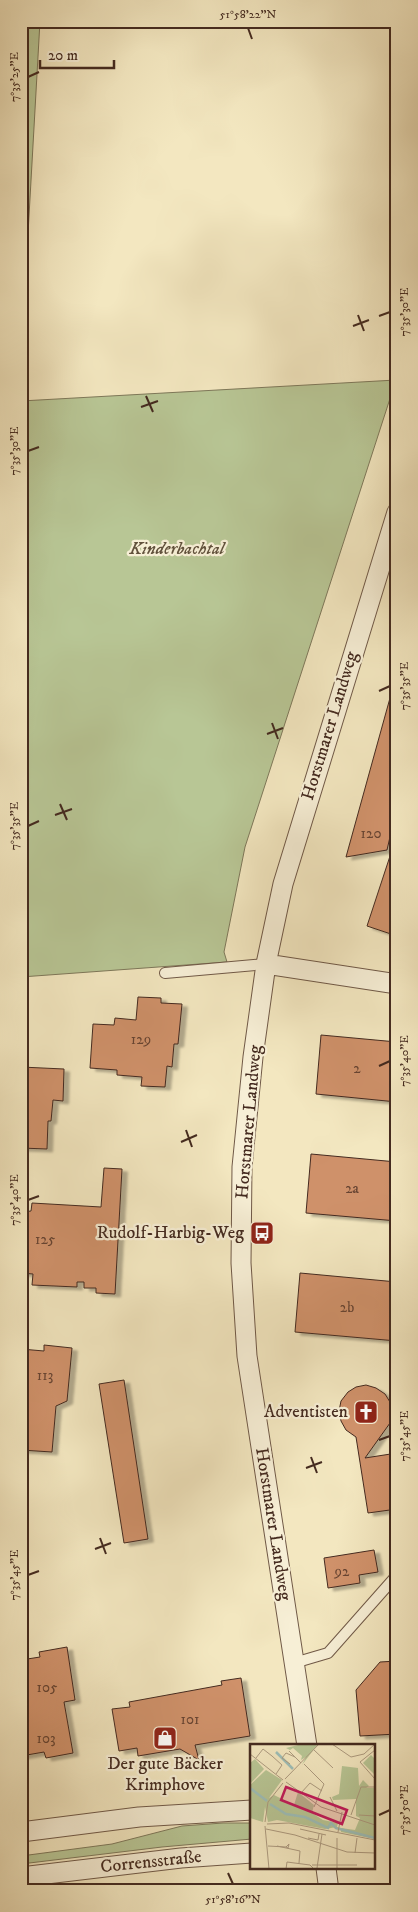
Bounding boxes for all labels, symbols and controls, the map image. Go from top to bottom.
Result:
text: 51°58'22"N [220,7,277,22]
scale bar [40,38,114,70]
text: 20 m [48,46,78,65]
text: 7°35'25"E [7,52,22,102]
text: 7°35'30"E [397,287,412,337]
text: 7°35'30"E [7,426,22,476]
park label: Kinderbachtal [128,538,227,560]
street label: Horstmarer Landweg [297,649,363,803]
text: 7°35'35"E [397,661,412,710]
text: 7°35'35"E [7,801,22,850]
house number: 120 [361,824,381,843]
house number: 129 [131,1030,151,1049]
text: 7°35'40"E [397,1035,412,1087]
street label: Horstmarer Landweg [231,1044,267,1200]
house number: 2 [353,1059,361,1078]
text: 7°35'40"E [7,1174,22,1226]
house number: 2a [345,1179,359,1198]
bus stop icon: Rudolf-Harbig-Weg [249,1220,275,1246]
place label: Rudolf-Harbig-Weg [97,1222,244,1244]
house number: 125 [35,1230,56,1249]
house number: 2b [340,1298,354,1317]
house number: 113 [37,1366,53,1385]
church icon: Adventisten [353,1399,379,1425]
place label: Adventisten [264,1401,349,1423]
text: 7°35'45"E [397,1410,412,1461]
street label: Horstmarer Landweg [250,1446,296,1602]
text: 7°35'45"E [7,1549,22,1600]
house number: 92 [334,1562,350,1581]
house number: 105 [37,1678,58,1697]
house number: 101 [181,1710,199,1729]
shop icon: Der gute Bäcker Krimphove [152,1725,178,1751]
house number: 103 [36,1729,56,1748]
inset map [250,1744,376,1870]
place label: Der gute Bäcker Krimphove [107,1753,223,1796]
text: 7°35'50"E [397,1784,412,1835]
street label: Corrensstraße [99,1846,203,1878]
text: 51°58'16"N [205,1892,261,1907]

